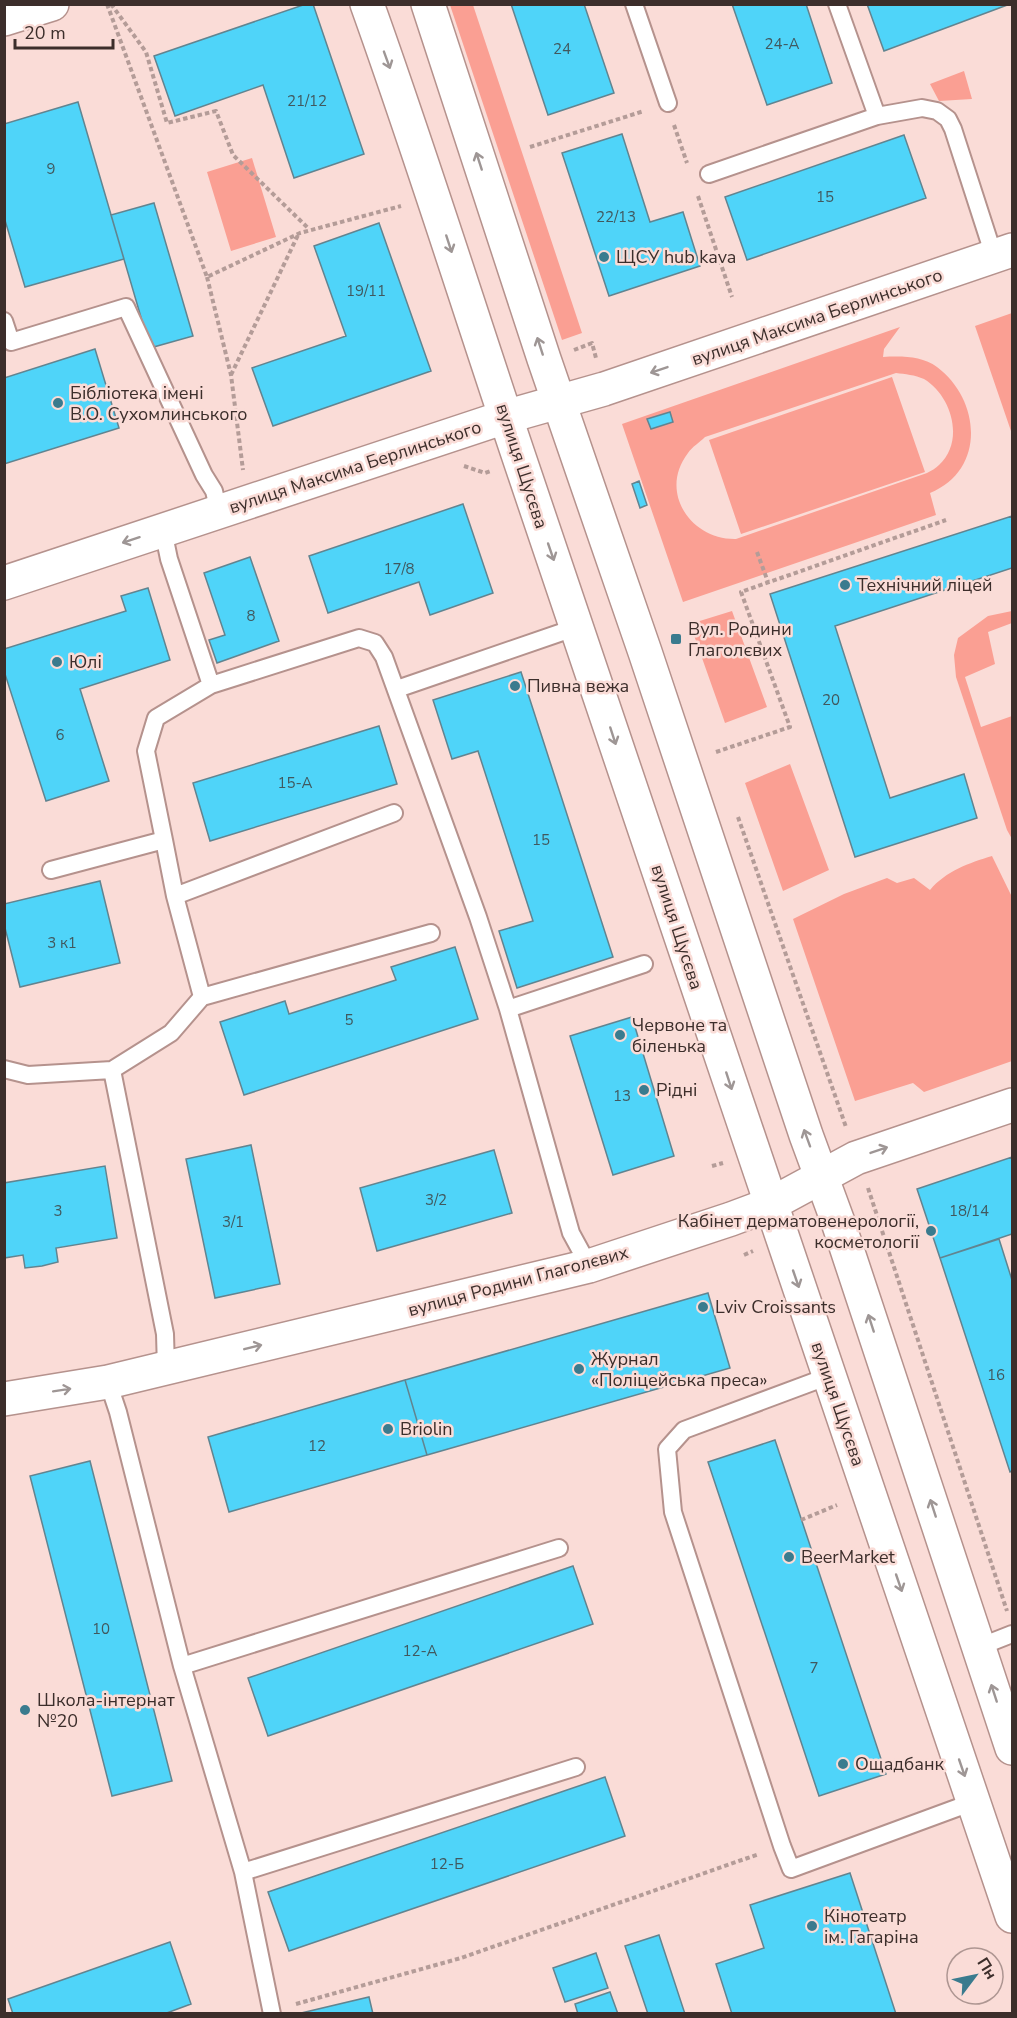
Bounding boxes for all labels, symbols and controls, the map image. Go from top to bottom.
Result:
scale bar [15,12,112,50]
text: 20 m [24,21,66,45]
house number: 24-А [764,34,800,54]
house number: 24 [553,39,571,59]
one-way arrow [383,50,394,68]
house number: 21/12 [287,91,327,111]
one-way arrow [473,152,484,171]
house number: 9 [46,159,56,179]
house number: 15 [816,187,834,207]
house number: 22/13 [596,207,636,227]
one-way arrow [445,234,456,253]
place label: ЩСУ hub kava [616,245,736,269]
marker: ЩСУ hub kava [597,250,611,264]
street label: вулиця Максима Берлинського [688,263,946,371]
house number: 19/11 [346,281,386,301]
one-way arrow [534,337,545,356]
one-way arrow [650,366,669,377]
place label: Бібліотека імені В.О. Сухомлинського [70,381,247,426]
marker: Бібліотека імені В.О. Сухомлинського [51,396,65,410]
street label: вулиця Щусєва [490,400,554,532]
street label: вулиця Максима Берлинського [226,415,484,519]
one-way arrow [122,536,141,547]
one-way arrow [546,542,557,561]
house number: 17/8 [383,559,415,579]
place label: Технічний ліцей [857,573,992,597]
marker: Технічний ліцей [838,578,852,592]
house number: 8 [246,606,256,626]
place label: Вул. Родини Глаголєвих [688,617,792,662]
marker: Вул. Родини Глаголєвих [669,632,683,646]
place label: Юлі [69,650,102,674]
marker: Юлі [50,655,64,669]
place label: Пивна вежа [527,674,629,698]
marker: Пивна вежа [508,679,522,693]
house number: 20 [822,690,840,710]
house number: 6 [55,725,65,745]
one-way arrow [609,726,620,745]
house number: 15-А [277,773,313,793]
house number: 15 [532,830,550,850]
street label: вулиця Щусєва [645,861,709,993]
house number: 3 к1 [47,933,77,953]
house number: 5 [344,1010,354,1030]
place label: Червоне та біленька [632,1013,727,1058]
marker: Червоне та біленька [613,1028,627,1042]
one-way arrow [724,1071,735,1090]
place label: Рідні [656,1078,697,1102]
marker: Рідні [637,1083,651,1097]
house number: 13 [613,1086,631,1106]
one-way arrow [801,1130,812,1148]
one-way arrow [869,1144,888,1155]
house number: 3/2 [425,1190,447,1210]
house number: 3 [53,1201,63,1221]
house number: 18/14 [949,1201,989,1221]
place label: Кабінет дерматовенерології, косметології [678,1209,920,1254]
house number: 3/1 [222,1212,244,1232]
marker: Кабінет дерматовенерології, косметології [924,1224,938,1238]
street label: вулиця Родини Глаголєвих [405,1240,631,1322]
one-way arrow [792,1269,803,1288]
place label: Lviv Croissants [715,1295,836,1319]
marker: Lviv Croissants [696,1300,710,1314]
one-way arrow [865,1314,876,1333]
street label: вулиця Щусєва [805,1339,871,1469]
one-way arrow [243,1341,262,1353]
place label: Журнал «Поліцейська преса» [591,1347,767,1392]
marker: Журнал «Поліцейська преса» [572,1362,586,1376]
house number: 16 [987,1365,1005,1385]
one-way arrow [52,1384,72,1395]
place label: Briolin [400,1417,453,1441]
marker: Briolin [381,1422,395,1436]
house number: 12 [308,1436,326,1456]
one-way arrow [927,1499,938,1518]
place label: BeerMarket [801,1545,895,1569]
marker: BeerMarket [782,1550,796,1564]
one-way arrow [894,1573,905,1592]
house number: 10 [92,1619,110,1639]
house number: 12-А [402,1641,438,1661]
house number: 7 [809,1658,819,1678]
one-way arrow [988,1684,999,1703]
place label: Школа-інтернат №20 [37,1688,175,1733]
marker: Школа-інтернат №20 [18,1703,32,1717]
place label: Ощадбанк [855,1752,944,1776]
marker: Ощадбанк [836,1757,850,1771]
one-way arrow [957,1758,968,1777]
house number: 12-Б [430,1854,464,1874]
place label: Кінотеатр ім. Гагаріна [824,1904,919,1949]
marker: Кінотеатр ім. Гагаріна [805,1919,819,1933]
north arrow [945,1946,1005,2006]
text: Пн [972,1953,1002,1984]

